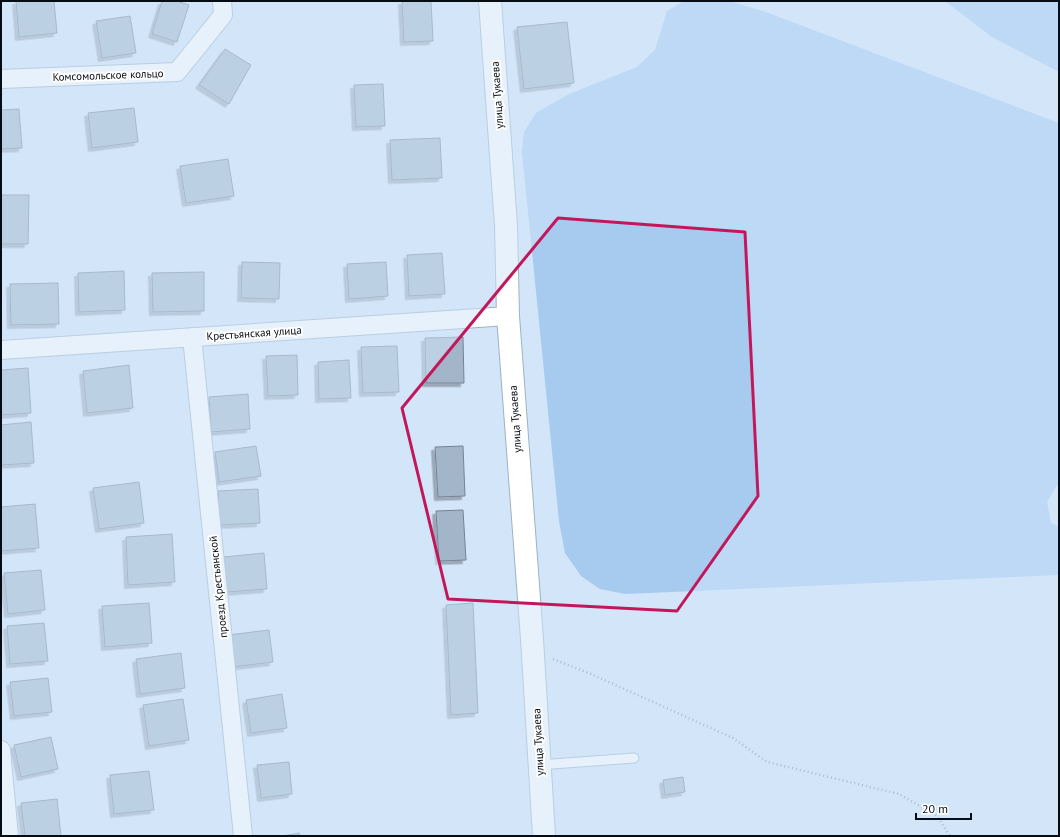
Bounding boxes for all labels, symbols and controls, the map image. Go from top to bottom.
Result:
street label: улица Тукаева [488,61,506,129]
street label: Комсомольское кольцо [52,66,164,84]
street label: Крестьянская улица [206,323,302,343]
street label: улица Тукаева [506,385,524,453]
street label: проезд Крестьянской [206,535,230,639]
street label: улица Тукаева [529,708,547,776]
scale bar [916,795,971,821]
text: 20 m [922,801,948,816]

